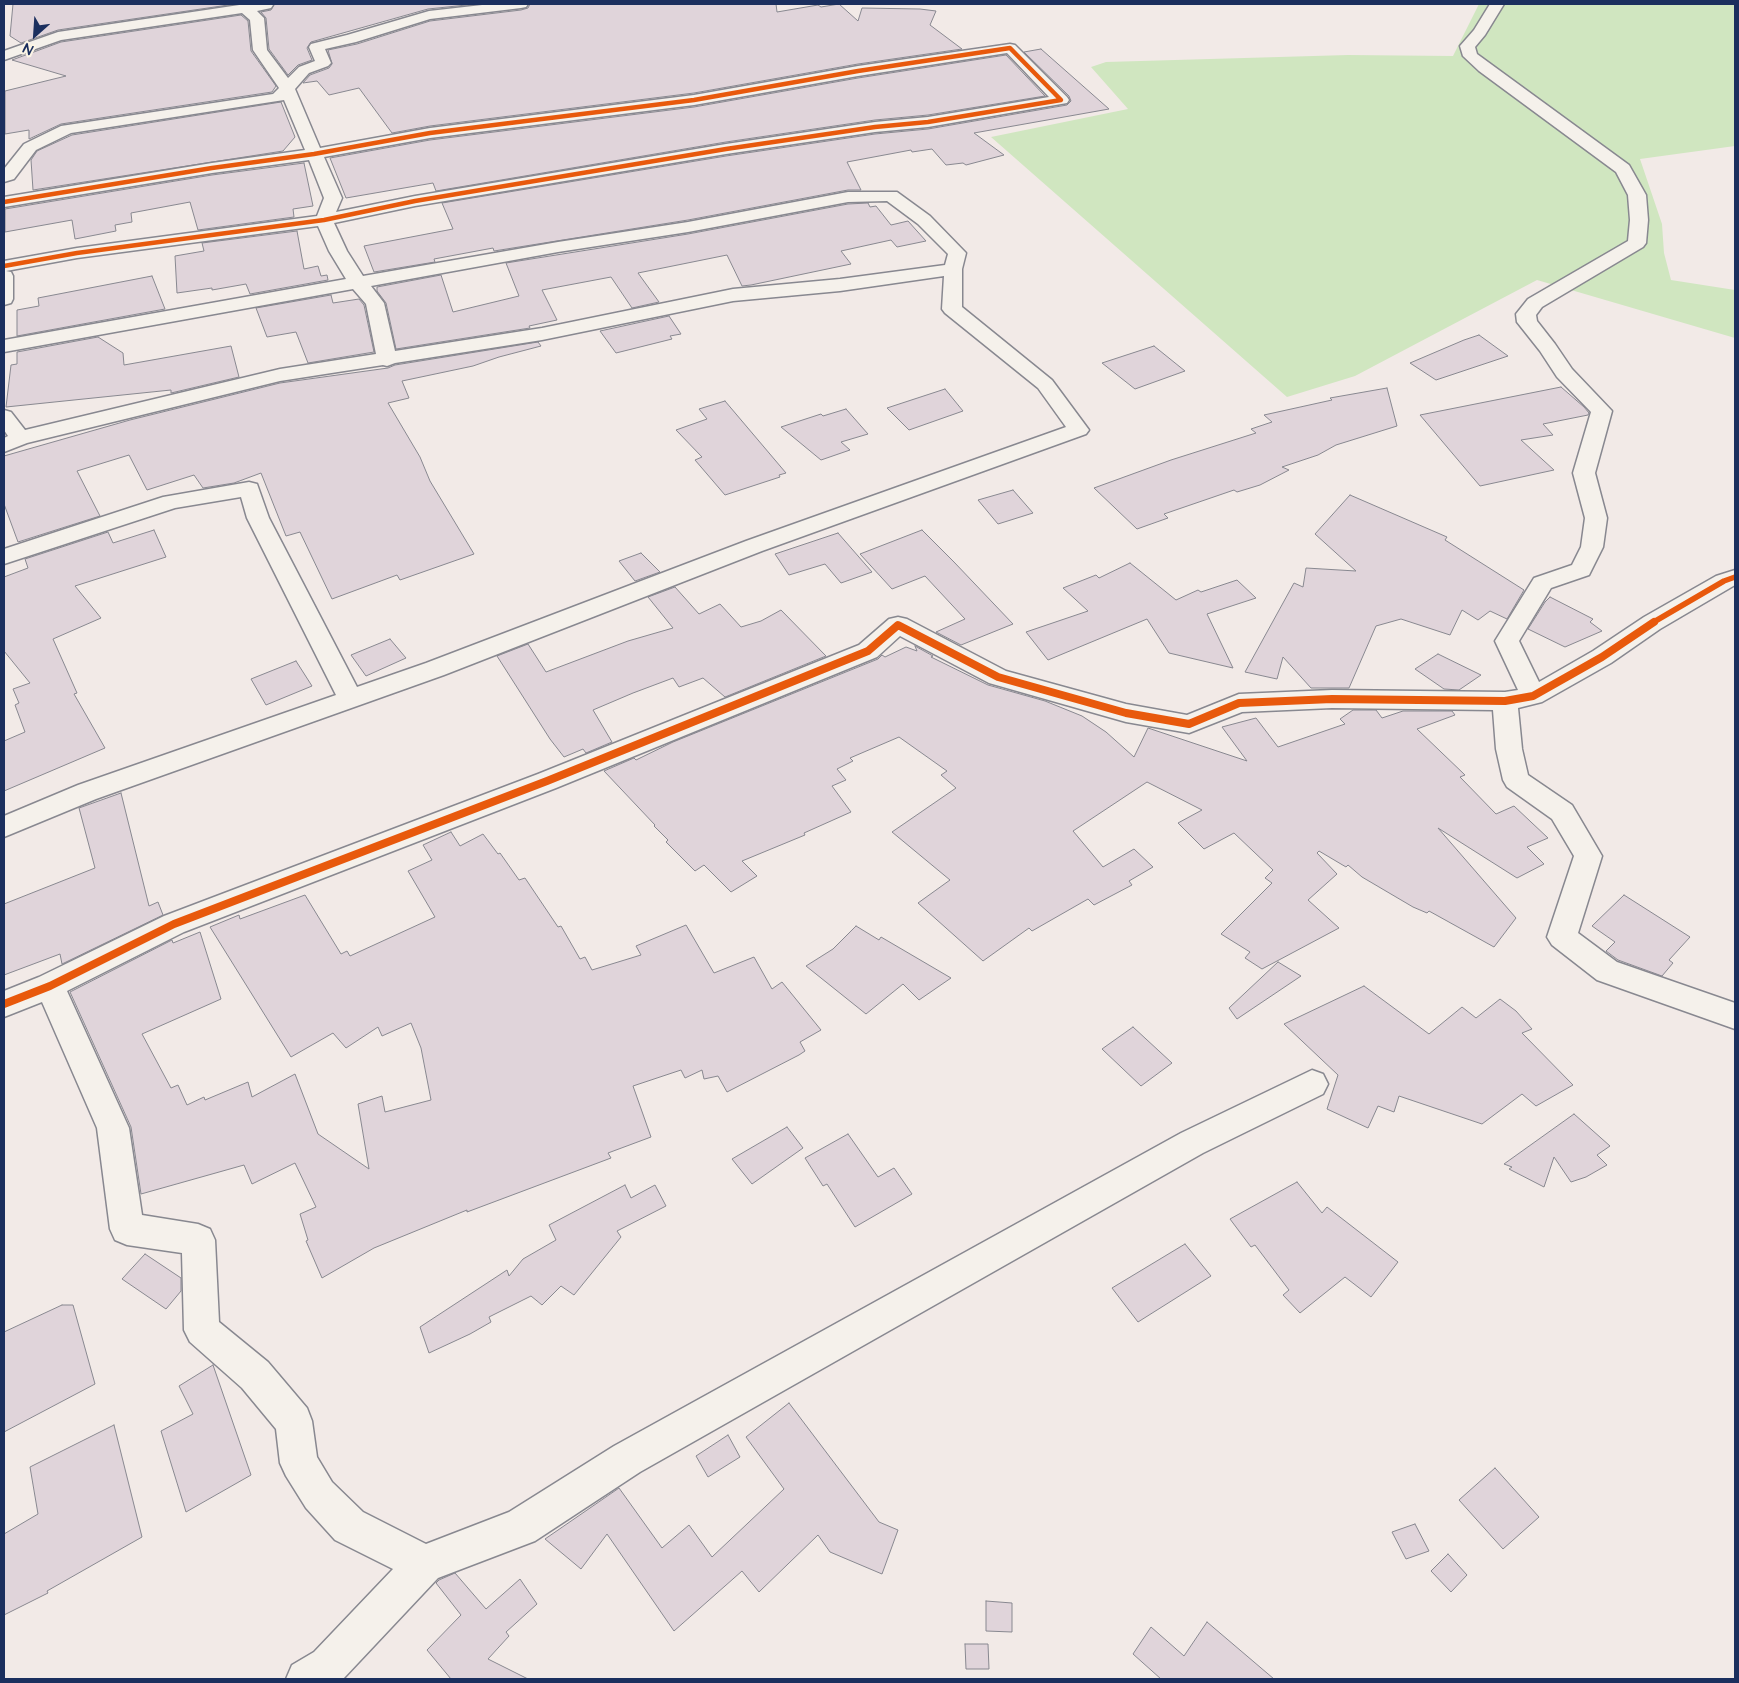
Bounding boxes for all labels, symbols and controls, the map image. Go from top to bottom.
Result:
north arrow [10,10,60,60]
text: N [20,38,37,59]

